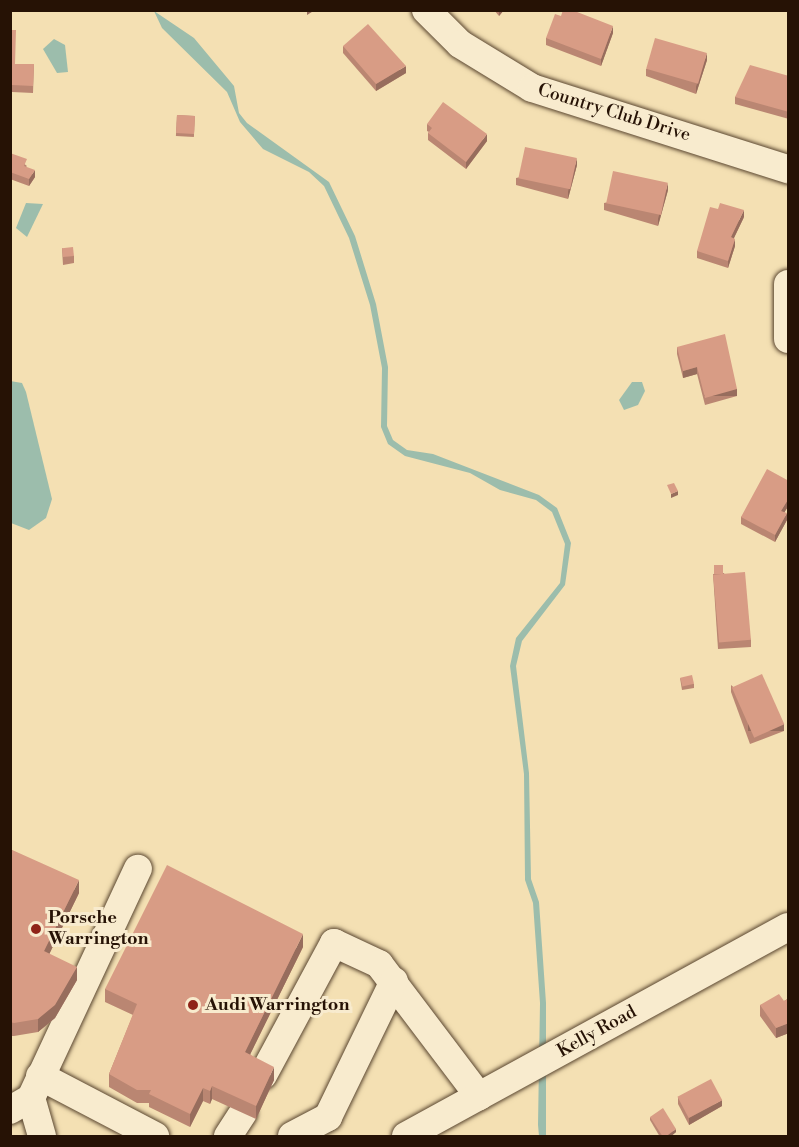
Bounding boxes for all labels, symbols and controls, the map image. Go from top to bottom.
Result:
street label: Country Club Drive [535,80,693,146]
place label: Porsche Warrington [48,908,149,950]
marker: Porsche Warrington [29,922,43,936]
place label: Audi Warrington [205,994,349,1016]
marker: Audi Warrington [186,998,200,1012]
street label: Kelly Road [554,1001,640,1063]

